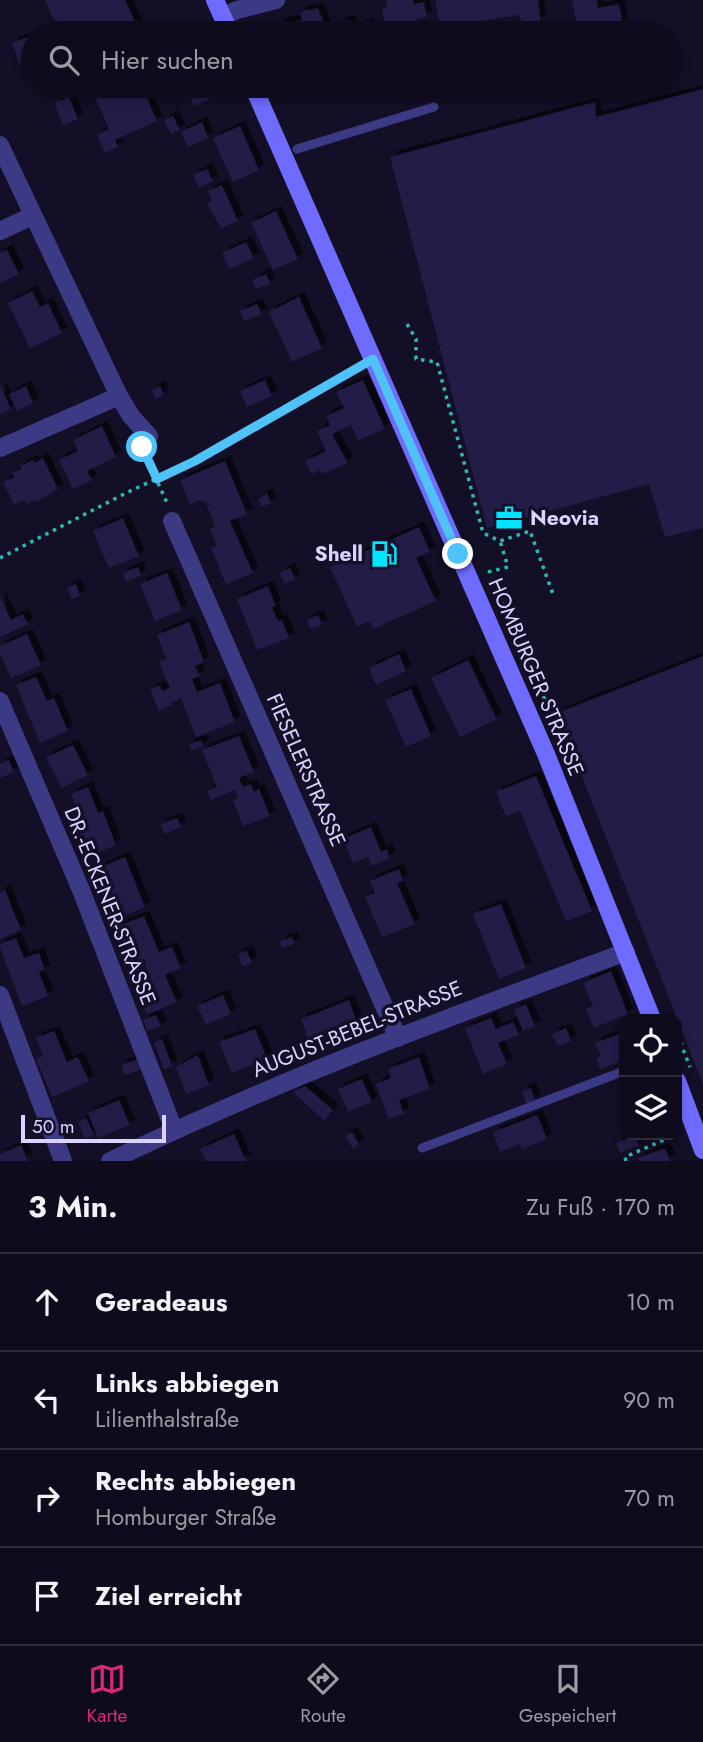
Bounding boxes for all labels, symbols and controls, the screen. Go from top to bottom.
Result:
search box [21,21,682,98]
icon: search [45,41,83,79]
text: Hier suchen [101,41,234,79]
route start [126,431,157,462]
office icon: Neovia [494,503,524,533]
place label: Neovia [530,503,599,533]
route end [442,538,473,569]
place label: Shell [315,539,363,569]
fuel station icon: Shell [369,539,399,569]
street label: HOMBURGER STRASSE [481,573,591,781]
street label: FIESELERSTRASSE [259,689,353,851]
street label: DR.-ECKENER-STRASSE [56,802,164,1010]
street label: AUGUST-BEBEL-STRASSE [248,973,466,1085]
map controls [619,1014,682,1140]
button: locate [619,1014,682,1077]
button: layers [619,1077,682,1140]
scale bar [21,1112,166,1144]
text: 50 m [32,1113,75,1140]
text: 3 Min. [28,1185,118,1228]
text: Zu Fuß · 170 m [526,1190,675,1224]
icon: ahead [28,1283,66,1321]
text: Geradeaus [95,1283,228,1321]
text: 10 m [626,1285,675,1319]
text: Links abbiegen [95,1364,279,1402]
icon: left [28,1381,66,1419]
text: 90 m [623,1383,675,1417]
text: Lilienthalstraße [95,1402,239,1436]
text: Rechts abbiegen [95,1462,296,1500]
icon: right [28,1479,66,1517]
text: 70 m [624,1481,675,1515]
text: Homburger Straße [95,1500,276,1534]
icon: arrive [28,1577,66,1615]
text: Ziel erreicht [95,1577,242,1615]
tab: Karte [87,1660,127,1729]
tab: Route [300,1660,346,1729]
tab: Gespeichert [519,1660,616,1729]

